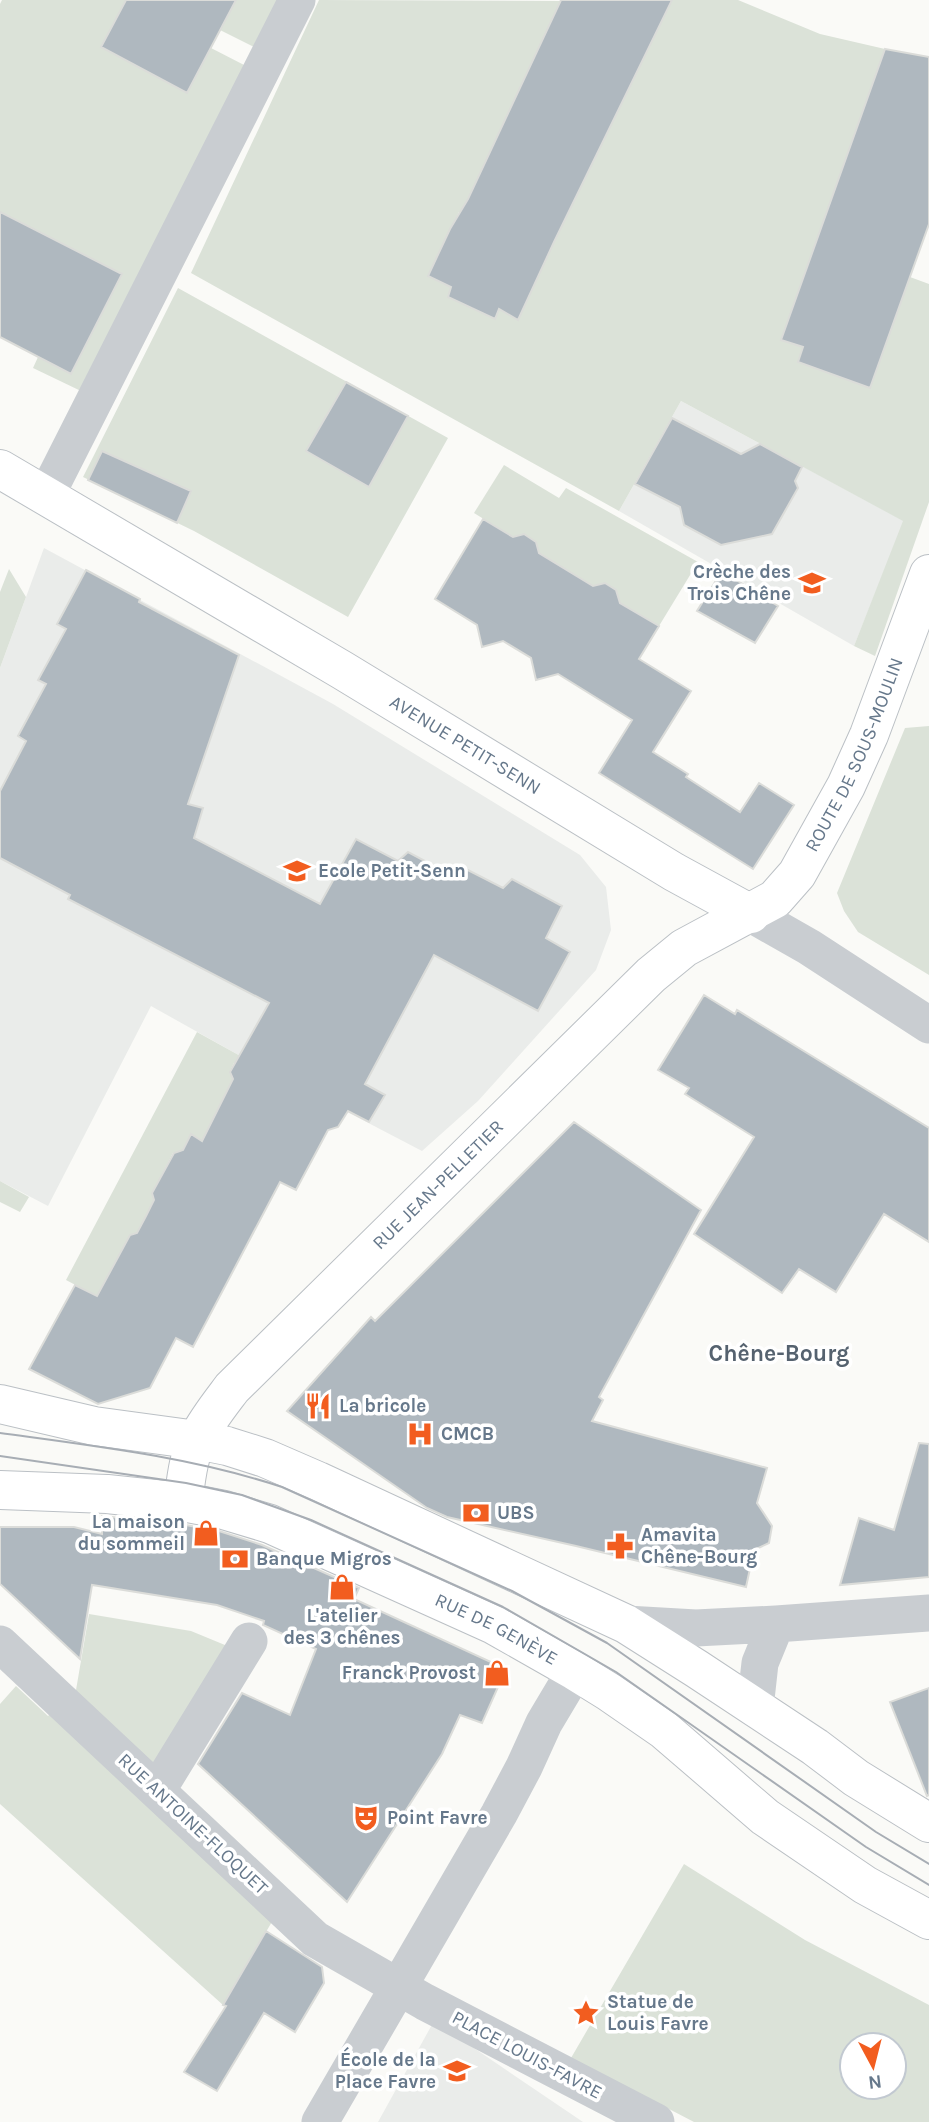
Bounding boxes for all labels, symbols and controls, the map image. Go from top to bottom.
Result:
place label: Crèche des Trois Chêne [687,561,791,605]
school or university icon: Crèche des Trois Chêne [797,568,827,598]
street label: ROUTE DE SOUS-MOULIN [801,655,908,856]
street label: AVENUE PETIT-SENN [386,691,545,799]
school or university icon: Ecole Petit-Senn [282,856,312,886]
place label: Ecole Petit-Senn [318,860,466,882]
street label: RUE JEAN-PELLETIER [368,1116,508,1254]
district label: Chêne-Bourg [709,1340,849,1367]
restaurant icon: La bricole [303,1391,333,1421]
place label: La bricole [339,1395,426,1417]
hospital icon: CMCB [405,1419,435,1449]
place label: CMCB [441,1423,494,1445]
bank icon: UBS [461,1498,491,1528]
place label: UBS [497,1502,535,1524]
place label: La maison du sommeil [78,1511,185,1555]
shop icon: La maison du sommeil [191,1518,221,1548]
place label: Amavita Chêne-Bourg [641,1524,757,1568]
pharmacy icon: Amavita Chêne-Bourg [605,1531,635,1561]
bank icon: Banque Migros [220,1544,250,1574]
place label: Banque Migros [256,1548,392,1570]
shop icon: L'atelier des 3 chênes [327,1572,357,1602]
street label: RUE DE GENÈVE [432,1589,562,1670]
place label: L'atelier des 3 chênes [283,1605,401,1649]
shop icon: Franck Provost [482,1658,512,1688]
place label: Franck Provost [342,1662,476,1684]
street label: RUE ANTOINE-FLOQUET [114,1749,273,1899]
theatre icon: Point Favre [351,1803,381,1833]
place label: Point Favre [387,1807,488,1829]
place label: Statue de Louis Favre [607,1991,709,2035]
place icon: Statue de Louis Favre [571,1998,601,2028]
street label: PLACE LOUIS-FAVRE [448,2006,606,2104]
north arrow [838,2031,908,2101]
place label: École de la Place Favre [335,2046,436,2093]
school or university icon: École de la Place Favre [442,2056,472,2086]
text: N [867,2070,883,2094]

